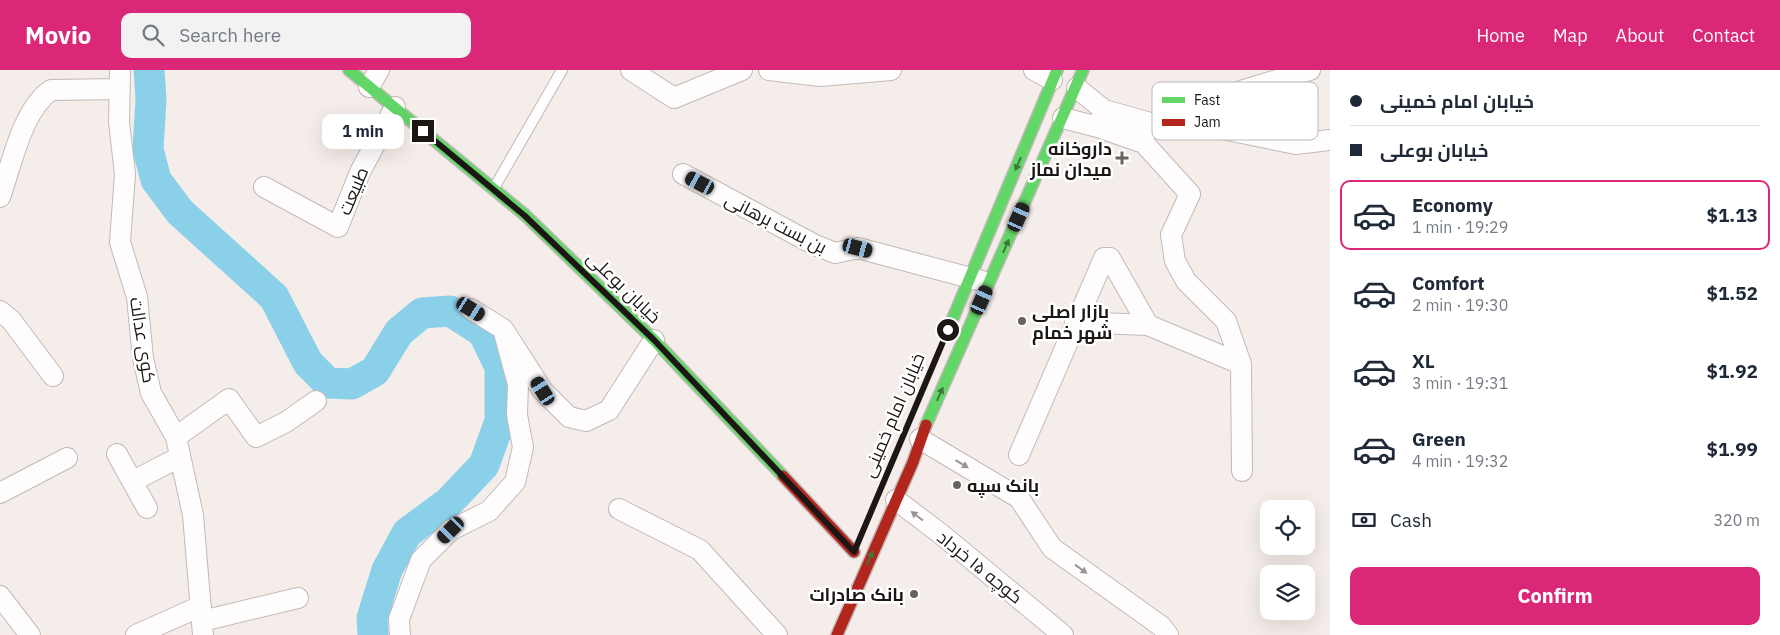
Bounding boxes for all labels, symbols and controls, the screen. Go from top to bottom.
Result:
search box [121,13,471,58]
text: Movio [25,19,91,51]
icon: search [139,21,167,49]
text: Search here [179,23,281,47]
text: Home [1477,24,1525,47]
text: Map [1553,24,1588,47]
text: About [1616,24,1664,47]
text: Contact [1692,24,1755,47]
legend [1152,82,1318,140]
text: خیابان امام خمینی [1380,89,1534,113]
text: Fast [1194,91,1220,109]
text: Jam [1194,113,1221,131]
callout: 1 min [323,114,406,148]
route end [412,120,434,142]
text: 1 min [342,121,384,141]
place label: داروخانه میدان نماز [1029,137,1112,181]
text: خیابان بوعلی [1380,138,1489,162]
marker: داروخانه میدان نماز [1116,152,1128,164]
one-way arrow [1013,156,1021,171]
street label: طبيعت [333,163,373,219]
car [683,169,716,197]
street label: بن بست برهانی [721,187,831,259]
icon: car [1352,193,1397,238]
text: Economy [1412,193,1493,217]
car [1006,200,1031,234]
text: $1.13 [1706,203,1758,227]
text: 1 min · 19:29 [1412,217,1508,237]
car [841,237,874,259]
one-way arrow [1002,239,1010,253]
street label: خیابان بوعلی [582,246,666,328]
icon: car [1352,271,1397,316]
text: Comfort [1412,271,1485,295]
text: $1.52 [1706,281,1758,305]
car [969,283,994,317]
street label: کوی عدالت [125,295,161,385]
car [454,295,487,323]
text: 2 min · 19:30 [1412,295,1508,315]
place label: بازار اصلی شهر خمام [1032,300,1112,345]
marker: بازار اصلی شهر خمام [1016,315,1028,327]
route start [937,319,959,341]
street label: خیابان امام خمینی [856,349,930,481]
icon: car [1352,349,1397,394]
text: XL [1412,349,1435,373]
text: $1.92 [1706,359,1758,383]
text: 3 min · 19:31 [1412,373,1508,393]
car [528,374,557,408]
one-way arrow [936,387,944,401]
icon: car [1352,427,1397,472]
text: Green [1412,427,1466,451]
text: $1.99 [1706,437,1758,461]
text: 4 min · 19:32 [1412,451,1508,471]
one-way arrow [955,459,968,468]
place label: بانک سپه [967,474,1039,498]
marker: بانک سپه [951,479,963,491]
map controls [1260,500,1315,620]
button: locate [1260,500,1315,555]
icon: cash [1350,506,1378,534]
text: Cash [1390,508,1432,532]
text: 320 m [1713,510,1760,530]
one-way arrow [910,511,924,521]
car [435,514,466,546]
street label: کوچه ۱۵ خرداد [932,525,1027,609]
one-way arrow [867,551,875,565]
one-way arrow [1074,564,1088,574]
button: layers [1260,565,1315,620]
button: Confirm [1350,567,1760,625]
place label: بانک صادرات [809,583,904,606]
marker: بانک صادرات [908,588,920,600]

